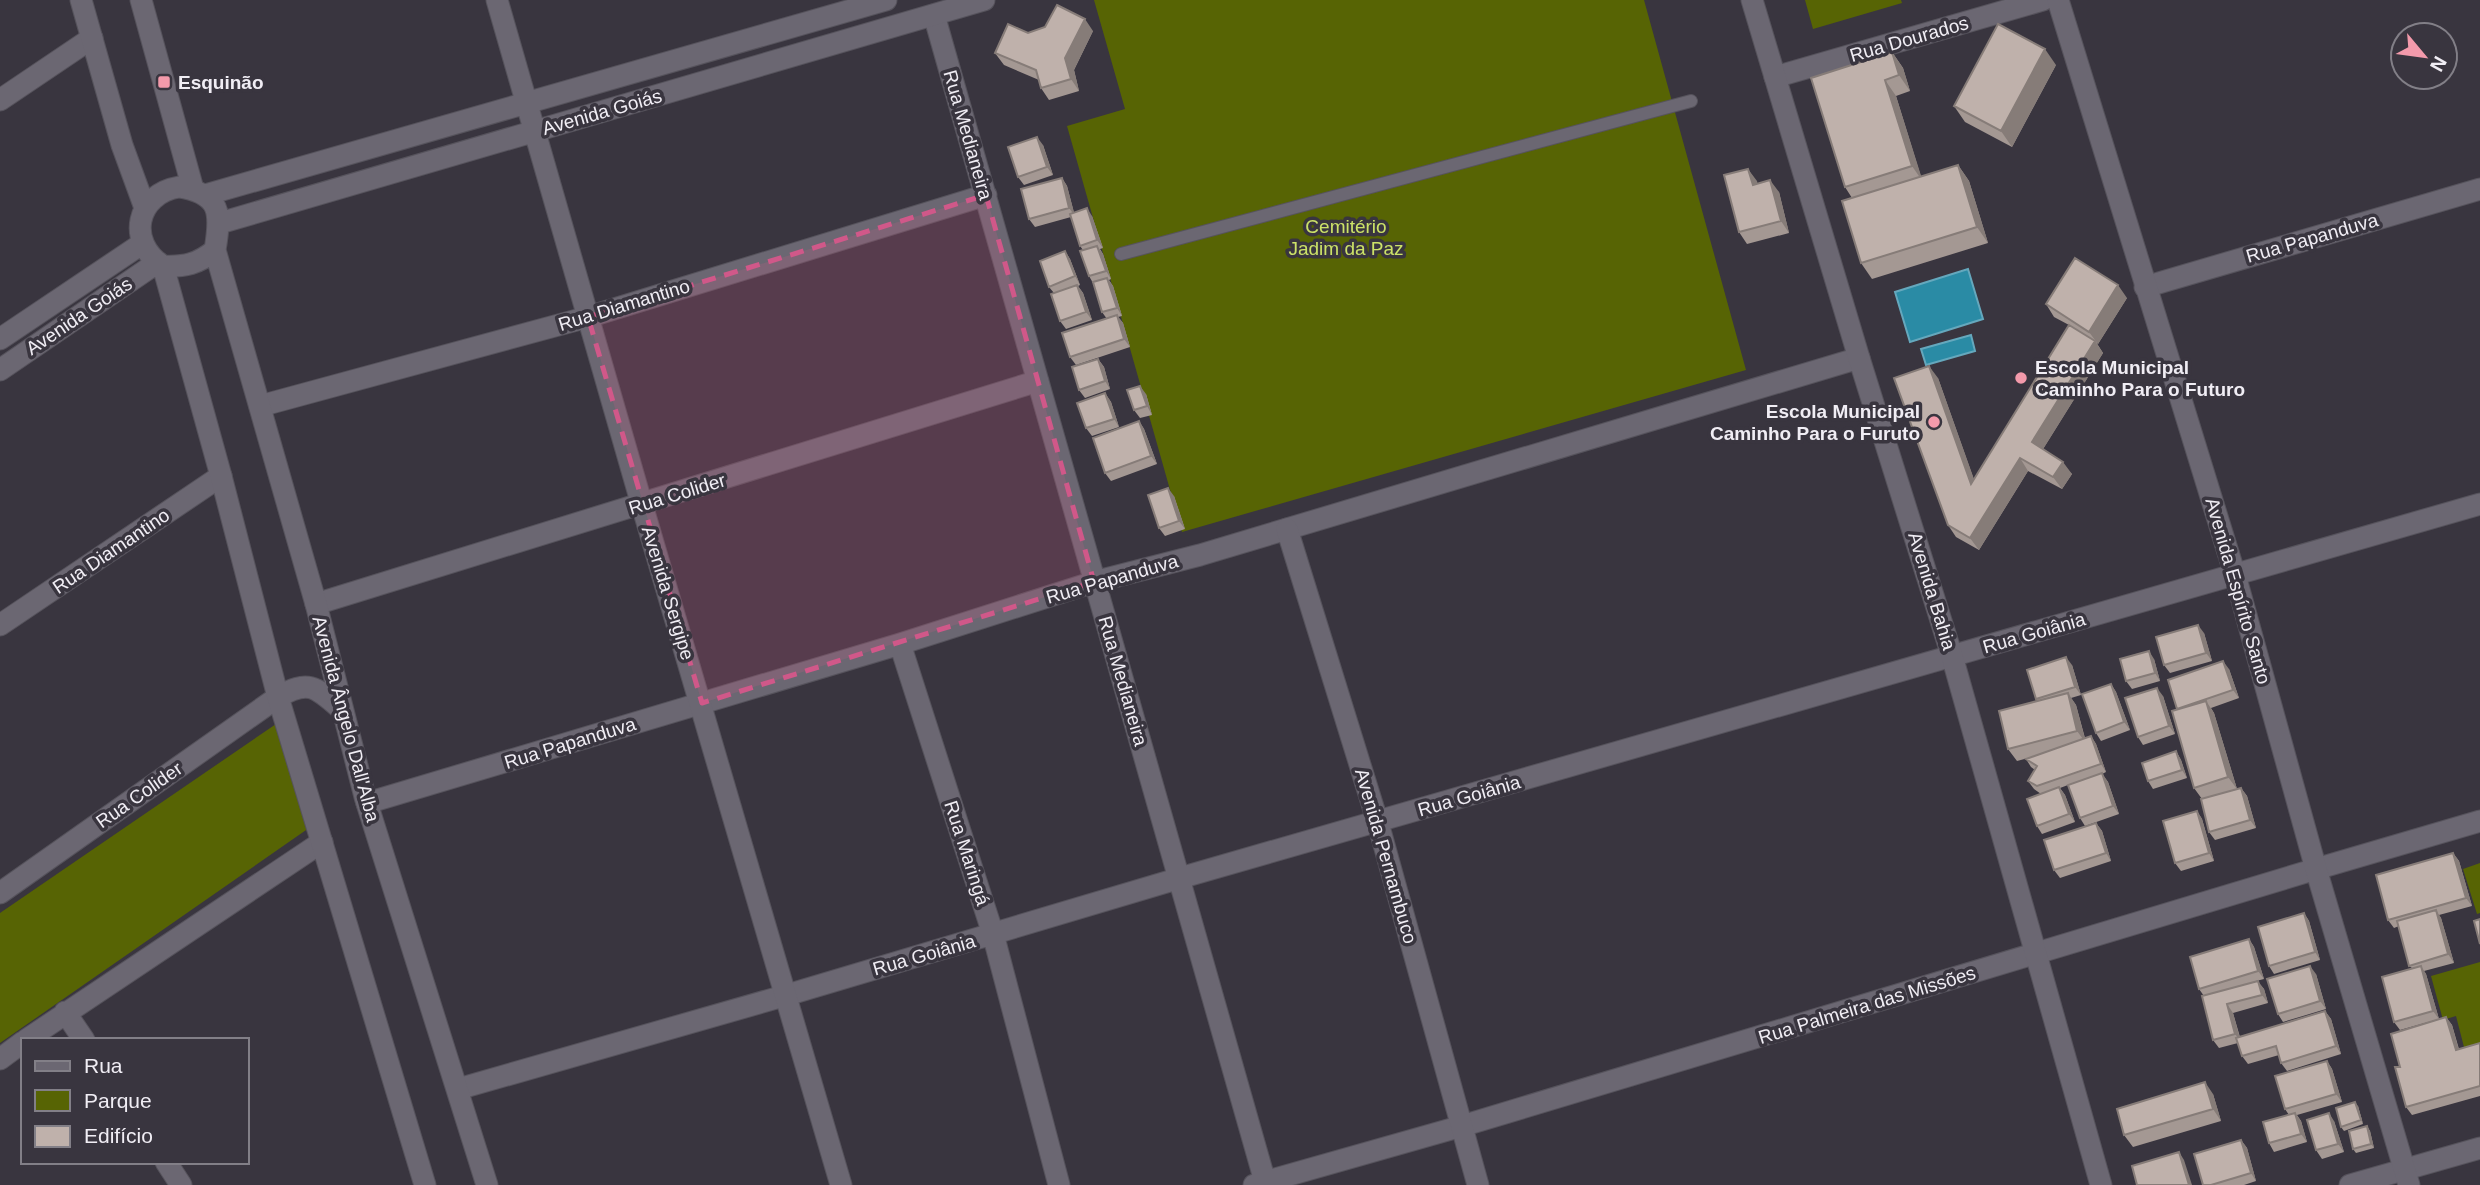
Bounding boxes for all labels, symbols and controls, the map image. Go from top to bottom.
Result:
street label: Rua Dourados [1847,12,1971,66]
north arrow [2389,21,2459,91]
text: N [2426,53,2451,75]
street label: Rua Medianeira [939,68,997,203]
place label: Esquinão [178,72,264,93]
marker: Esquinão [156,74,172,90]
street label: Avenida Goiás [540,85,664,139]
street label: Rua Papanduva [2244,209,2381,267]
park label: Cemitério Jadim da Paz [1288,216,1404,259]
street label: Avenida Goiás [22,273,136,359]
street label: Rua Diamantino [556,275,692,335]
place label: Escola Municipal Caminho Para o Futuro [2035,357,2245,400]
marker: Escola Municipal Caminho Para o Futuro [2013,370,2029,386]
place label: Escola Municipal Caminho Para o Furuto [1710,401,1920,444]
marker: Escola Municipal Caminho Para o Furuto [1926,414,1942,430]
street label: Rua Colider [626,469,729,519]
street label: Avenida Espírito Santo [2201,495,2275,687]
street label: Rua Diamantino [49,504,173,598]
street label: Avenida Sergipe [638,523,698,663]
street label: Avenida Bahia [1904,529,1960,653]
street label: Rua Papanduva [1044,550,1181,608]
street label: Rua Goiânia [1980,608,2088,658]
street label: Avenida Ângelo Dall'Alba [308,614,384,825]
street label: Rua Medianeira [1094,614,1152,749]
street label: Rua Papanduva [502,713,639,773]
street label: Rua Colider [92,757,187,832]
street label: Avenida Pernambuco [1351,766,1421,946]
street label: Rua Goiânia [1415,771,1523,821]
street label: Rua Maringá [940,798,994,908]
street label: Rua Goiânia [870,930,978,980]
street label: Rua Palmeira das Missões [1756,962,1978,1048]
legend [21,1038,248,1164]
text: Rua [84,1054,123,1077]
text: Parque [84,1089,152,1112]
text: Edifício [84,1124,153,1147]

